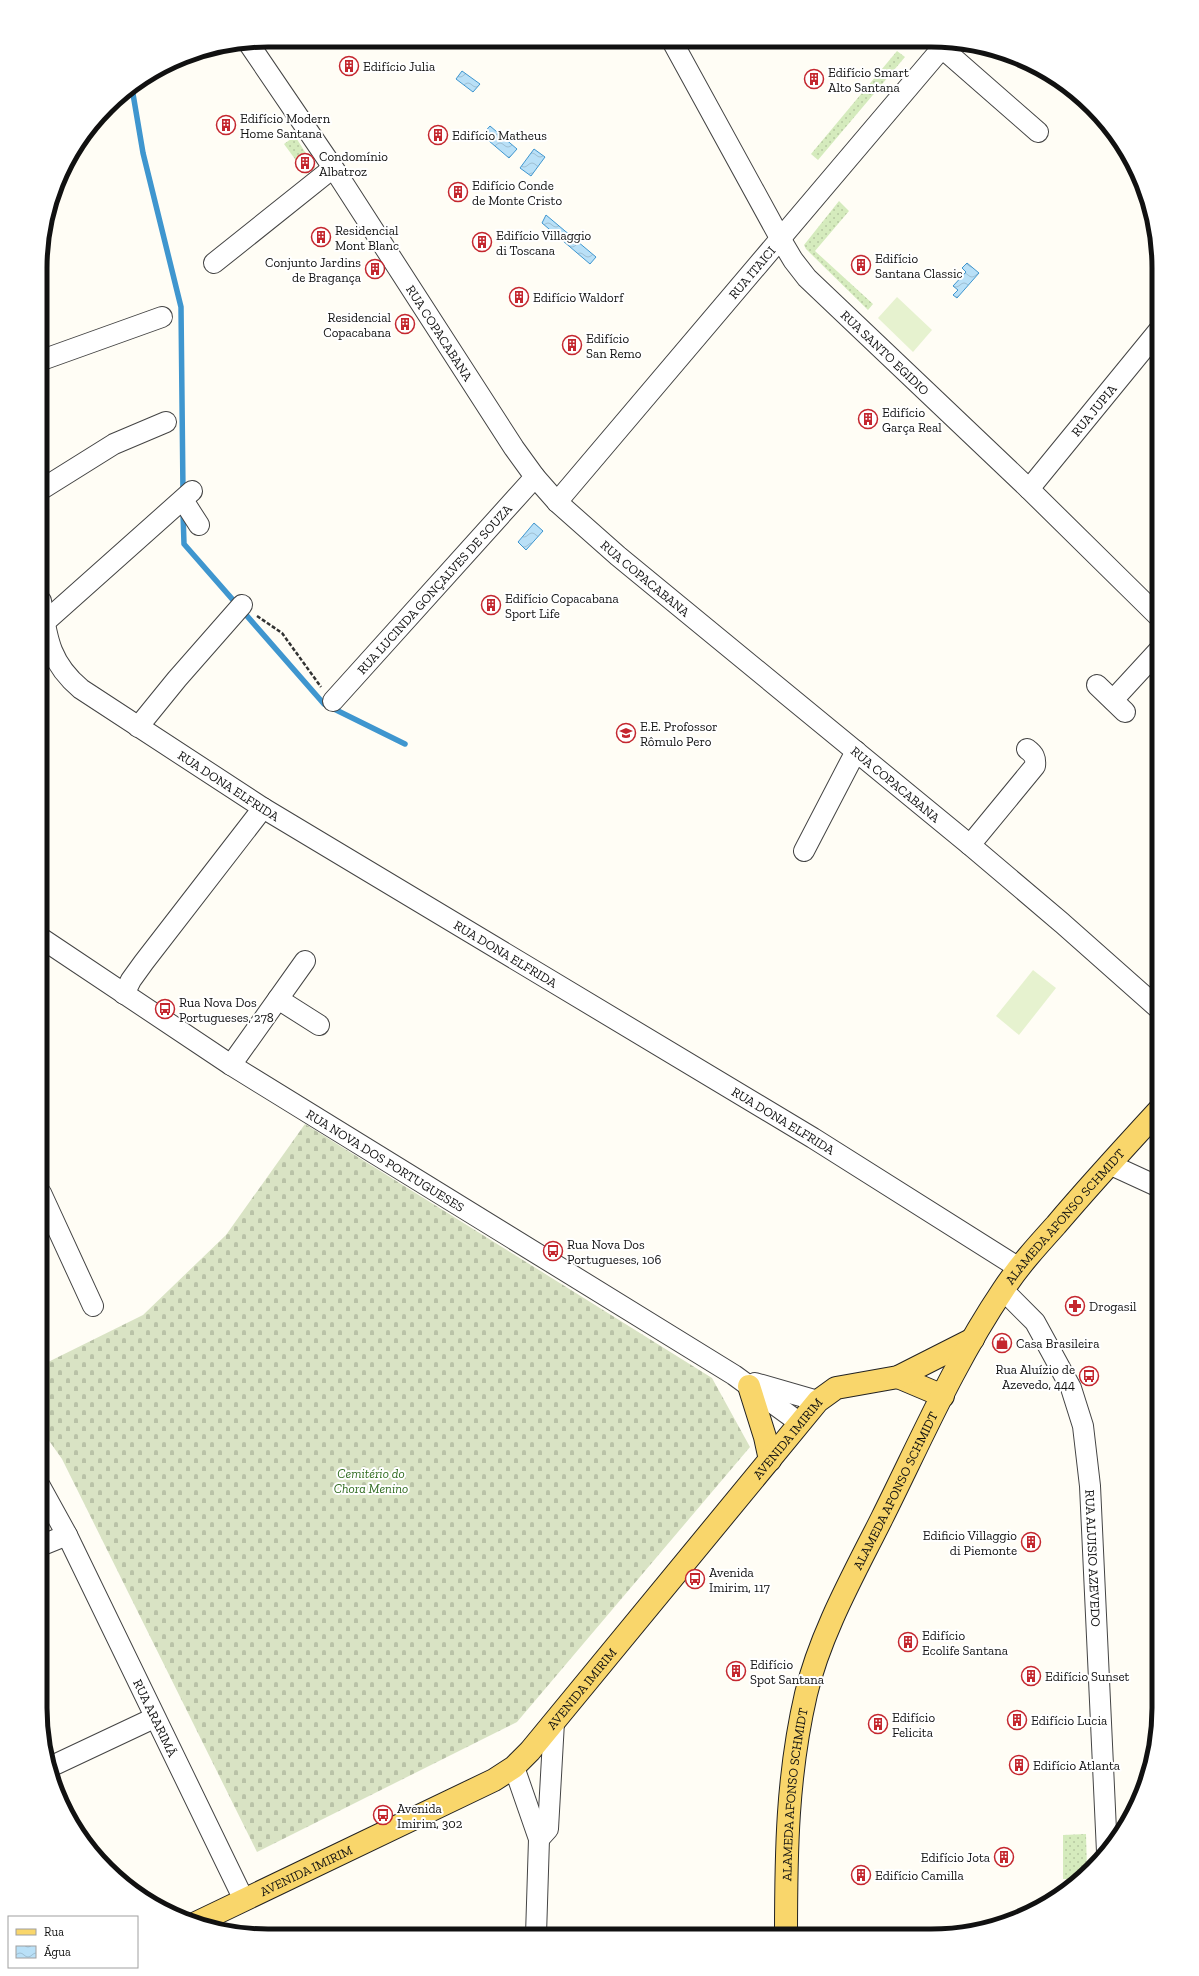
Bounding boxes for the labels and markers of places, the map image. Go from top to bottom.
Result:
building icon: Edifício Julia [338,55,360,77]
place label: Edifício Julia [363,59,436,74]
place label: Edifício Smart Alto Santana [828,65,909,95]
building icon: Edifício Smart Alto Santana [803,68,825,90]
place label: Edifício Modern Home Santana [240,111,331,141]
building icon: Edifício Modern Home Santana [215,114,237,136]
building icon: Edifício Matheus [427,124,449,146]
place label: Edifício Matheus [452,128,547,143]
place label: Condomínio Albatroz [319,149,388,179]
building icon: Condomínio Albatroz [294,152,316,174]
place label: Edifício Conde de Monte Cristo [472,178,562,208]
building icon: Edifício Conde de Monte Cristo [447,181,469,203]
place label: Residencial Mont Blanc [335,223,399,253]
building icon: Residencial Mont Blanc [310,226,332,248]
place label: Edifício Villaggio di Toscana [496,228,592,258]
building icon: Edifício Villaggio di Toscana [471,231,493,253]
place label: Edifício Santana Classic [875,251,963,281]
building icon: Edifício Santana Classic [850,254,872,276]
place label: Conjunto Jardins de Bragança [265,255,362,285]
building icon: Conjunto Jardins de Bragança [364,258,386,280]
building icon: Edifício Waldorf [508,286,530,308]
place label: Edifício Waldorf [533,290,624,305]
place label: Residencial Copacabana [323,310,392,340]
building icon: Residencial Copacabana [394,313,416,335]
place label: Edifício San Remo [586,331,642,361]
building icon: Edifício San Remo [561,334,583,356]
place label: Edifício Garça Real [882,405,942,435]
building icon: Edifício Garça Real [857,408,879,430]
place label: Edifício Copacabana Sport Life [505,591,620,621]
building icon: Edifício Copacabana Sport Life [480,594,502,616]
place label: E.E. Profossor Rômulo Pero [640,719,718,749]
school or university icon: E.E. Profossor Rômulo Pero [615,722,637,744]
place label: Rua Nova Dos Portugueses, 278 [179,995,274,1025]
bus stop icon: Rua Nova Dos Portugueses, 278 [154,998,176,1020]
place label: Rua Nova Dos Portugueses, 106 [567,1237,662,1267]
bus stop icon: Rua Nova Dos Portugueses, 106 [542,1240,564,1262]
pharmacy icon: Drogasil [1064,1295,1086,1317]
place label: Drogasil [1089,1299,1137,1314]
shop icon: Casa Brasileira [991,1332,1013,1354]
place label: Casa Brasileira [1016,1336,1100,1351]
place label: Rua Aluízio de Azevedo, 444 [995,1362,1075,1392]
bus stop icon: Rua Aluízio de Azevedo, 444 [1078,1365,1100,1387]
place label: Edificio Villaggio di Piemonte [923,1528,1017,1558]
building icon: Edificio Villaggio di Piemonte [1020,1531,1042,1553]
place label: Avenida Imirim, 117 [709,1565,770,1595]
bus stop icon: Avenida Imirim, 117 [684,1568,706,1590]
place label: Edifício Ecolife Santana [922,1628,1009,1658]
building icon: Edifício Ecolife Santana [897,1631,919,1653]
place label: Edifício Spot Santana [750,1657,825,1687]
building icon: Edifício Spot Santana [725,1660,747,1682]
building icon: Edifício Sunset [1020,1665,1042,1687]
place label: Edifício Sunset [1045,1669,1130,1684]
building icon: Edifício Lucia [1006,1709,1028,1731]
place label: Edifício Felicita [892,1710,935,1740]
building icon: Edifício Felicita [867,1713,889,1735]
place label: Edifício Lucia [1031,1713,1108,1728]
building icon: Edifício Atlanta [1008,1754,1030,1776]
place label: Edifício Atlanta [1033,1758,1121,1773]
place label: Avenida Imirim, 302 [397,1801,463,1831]
bus stop icon: Avenida Imirim, 302 [372,1804,394,1826]
building icon: Edifício Jota [993,1846,1015,1868]
place label: Edifício Jota [921,1850,991,1865]
building icon: Edifício Camilla [850,1864,872,1886]
place label: Edifício Camilla [875,1868,965,1883]

